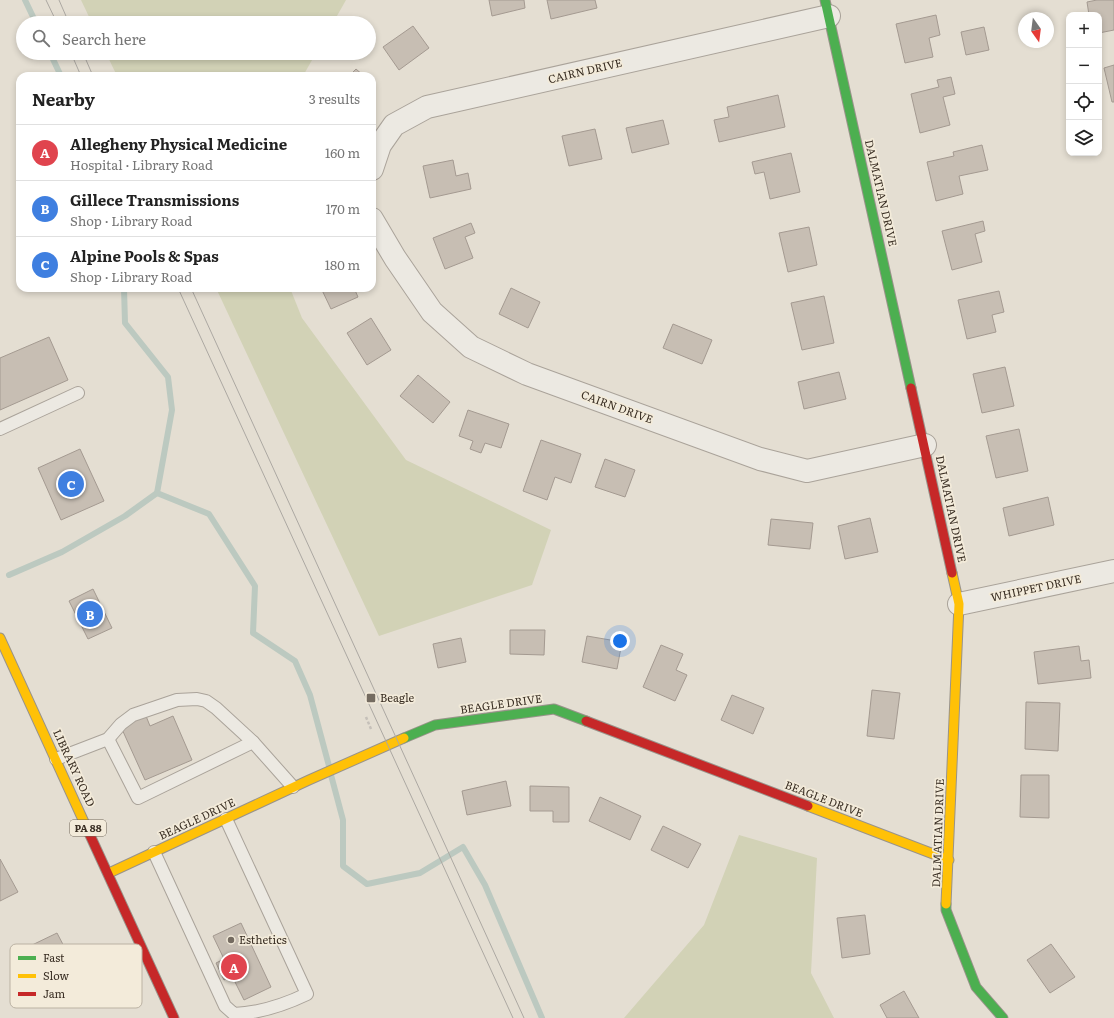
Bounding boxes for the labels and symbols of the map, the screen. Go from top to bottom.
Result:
north arrow [1018,12,1054,48]
street label: CAIRN DRIVE [546,54,623,86]
street label: DALMATIAN DRIVE [862,138,902,248]
street label: CAIRN DRIVE [579,386,656,426]
street label: DALMATIAN DRIVE [933,454,971,564]
pin: C [58,469,84,499]
street label: WHIPPET DRIVE [989,570,1082,604]
pin: B [77,599,103,629]
your location [610,631,630,651]
place label: Beagle [380,689,415,705]
street label: BEAGLE DRIVE [459,689,543,717]
marker: Beagle [365,692,377,704]
street label: LIBRARY ROAD [50,726,100,809]
street label: BEAGLE DRIVE [783,776,866,820]
street label: DALMATIAN DRIVE [927,778,947,888]
street label: BEAGLE DRIVE [156,793,237,843]
road number: PA 88 [70,820,106,836]
place label: Esthetics [239,931,287,947]
marker: Esthetics [226,935,236,945]
legend [10,944,142,1008]
text: Fast [43,949,65,965]
pin: A [221,952,247,982]
text: Slow [43,967,69,983]
text: Jam [43,985,66,1001]

